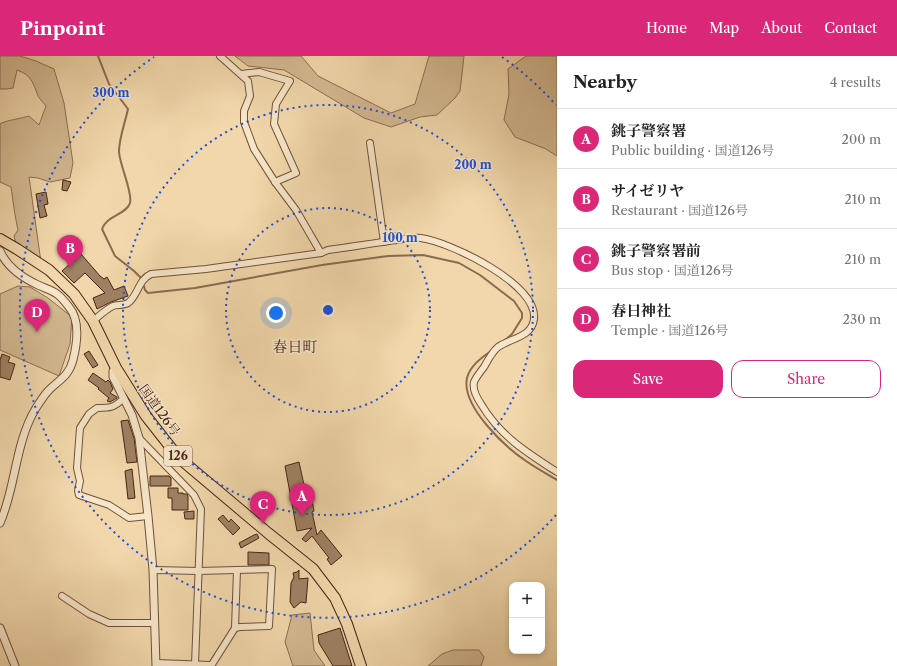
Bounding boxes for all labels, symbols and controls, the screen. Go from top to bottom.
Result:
text: Pinpoint [20,17,105,40]
text: Home [646,19,687,37]
text: Map [709,19,739,37]
text: About [761,19,802,37]
text: Contact [824,19,877,37]
text: Nearby [573,72,637,92]
text: 4 results [830,74,881,90]
text: 300 m [92,85,130,100]
text: 銚子警察署 [611,121,686,140]
text: A [581,131,591,147]
text: 200 m [841,131,881,147]
text: Public building · 国道126号 [611,142,774,158]
text: 200 m [454,157,492,172]
text: サイゼリヤ [611,181,684,200]
text: B [581,191,591,207]
text: 210 m [844,191,881,207]
text: Restaurant · 国道126号 [611,202,748,218]
text: 100 m [382,230,418,245]
pin: B [57,235,83,268]
text: 銚子警察署前 [611,241,701,260]
text: C [581,251,591,267]
text: 210 m [844,251,881,267]
text: Bus stop · 国道126号 [611,262,734,278]
pin: D [24,299,50,332]
text: 春日神社 [611,301,671,320]
your location [266,303,286,323]
centre of rings [321,303,335,317]
text: D [580,311,592,327]
text: 230 m [843,311,881,327]
text: Temple · 国道126号 [611,322,728,338]
district label: 春日町 [272,337,318,356]
button: Save [573,360,723,398]
button: Share [731,360,881,398]
street label: 国道126号 [136,381,184,439]
road number: 126 [164,446,192,466]
pin: A [289,483,315,516]
pin: C [250,491,276,524]
map controls [509,582,545,654]
button: + [509,582,545,618]
button: − [509,618,545,654]

